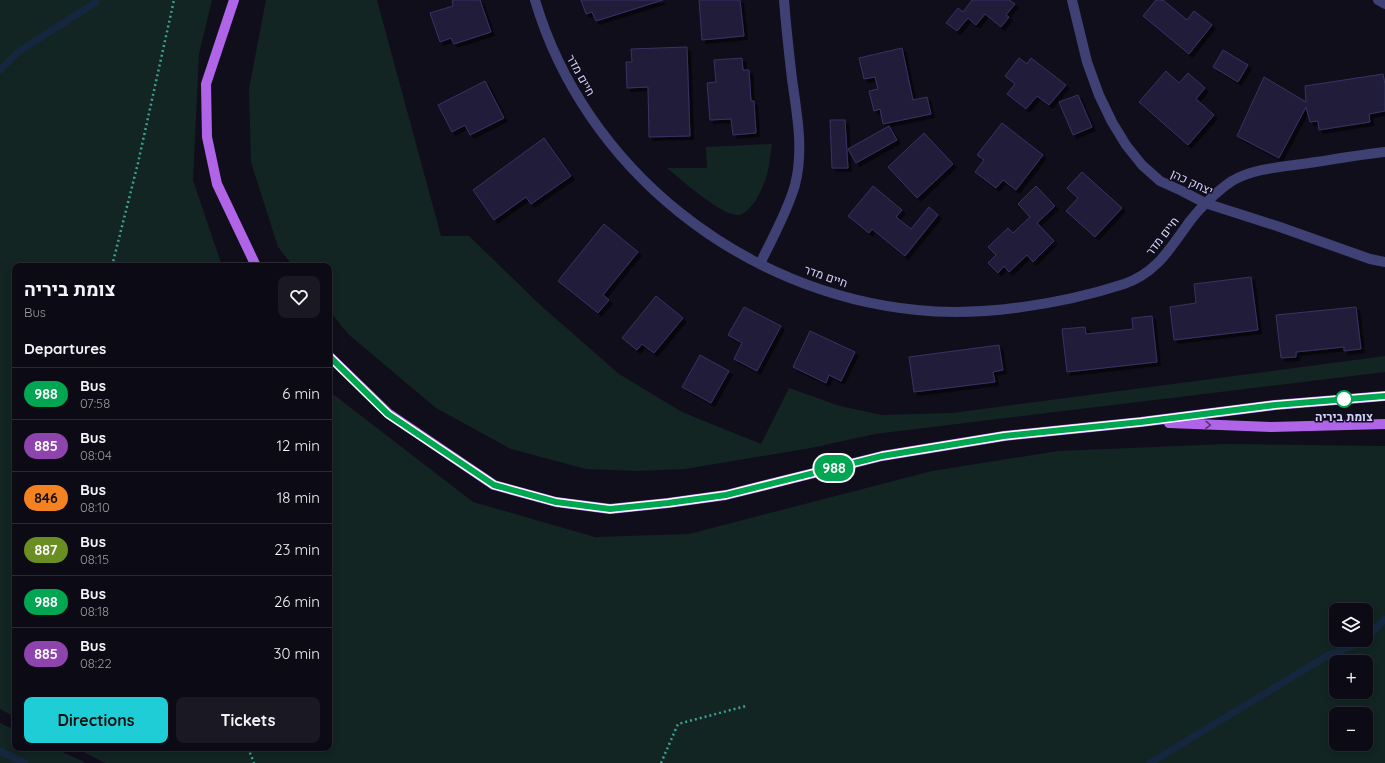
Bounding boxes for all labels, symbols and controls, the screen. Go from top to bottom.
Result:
street label: חיים מדר [563,52,599,98]
street label: יצחק כהן [1168,166,1216,198]
street label: חיים מדר [1142,214,1182,258]
street label: חיים מדר [802,262,850,290]
button: heart [278,276,320,318]
text: צומת ביריה [24,277,116,301]
text: Bus [24,304,46,320]
text: Departures [24,339,106,358]
text: Bus [80,376,106,395]
text: 6 min [282,384,320,403]
text: 988 [34,385,58,403]
marker: צומת ביריה [1335,390,1353,408]
text: 07:58 [80,395,110,411]
place label: צומת ביריה [1315,409,1373,424]
one-way arrow [1205,420,1211,429]
text: Bus [80,428,106,447]
text: 12 min [276,436,320,455]
text: 885 [34,437,58,455]
text: 08:04 [80,447,112,463]
line badge: 988 [811,455,857,481]
text: 988 [822,459,846,477]
text: Bus [80,480,106,499]
text: 18 min [277,488,320,507]
text: 846 [34,489,58,507]
text: 08:10 [80,499,110,515]
text: Bus [80,532,106,551]
text: 23 min [274,540,320,559]
text: 887 [34,541,58,559]
text: 08:15 [80,551,109,567]
text: Bus [80,584,106,603]
text: 26 min [274,592,320,611]
text: 988 [34,593,58,611]
text: 08:18 [80,603,109,619]
map controls [1329,603,1373,751]
button: layers [1329,603,1373,647]
text: Bus [80,636,106,655]
text: 30 min [274,644,320,663]
text: 885 [34,645,58,663]
text: 08:22 [80,655,112,671]
button: + [1329,655,1373,699]
button: Directions [24,697,168,743]
button: Tickets [176,697,320,743]
button: − [1329,707,1373,751]

